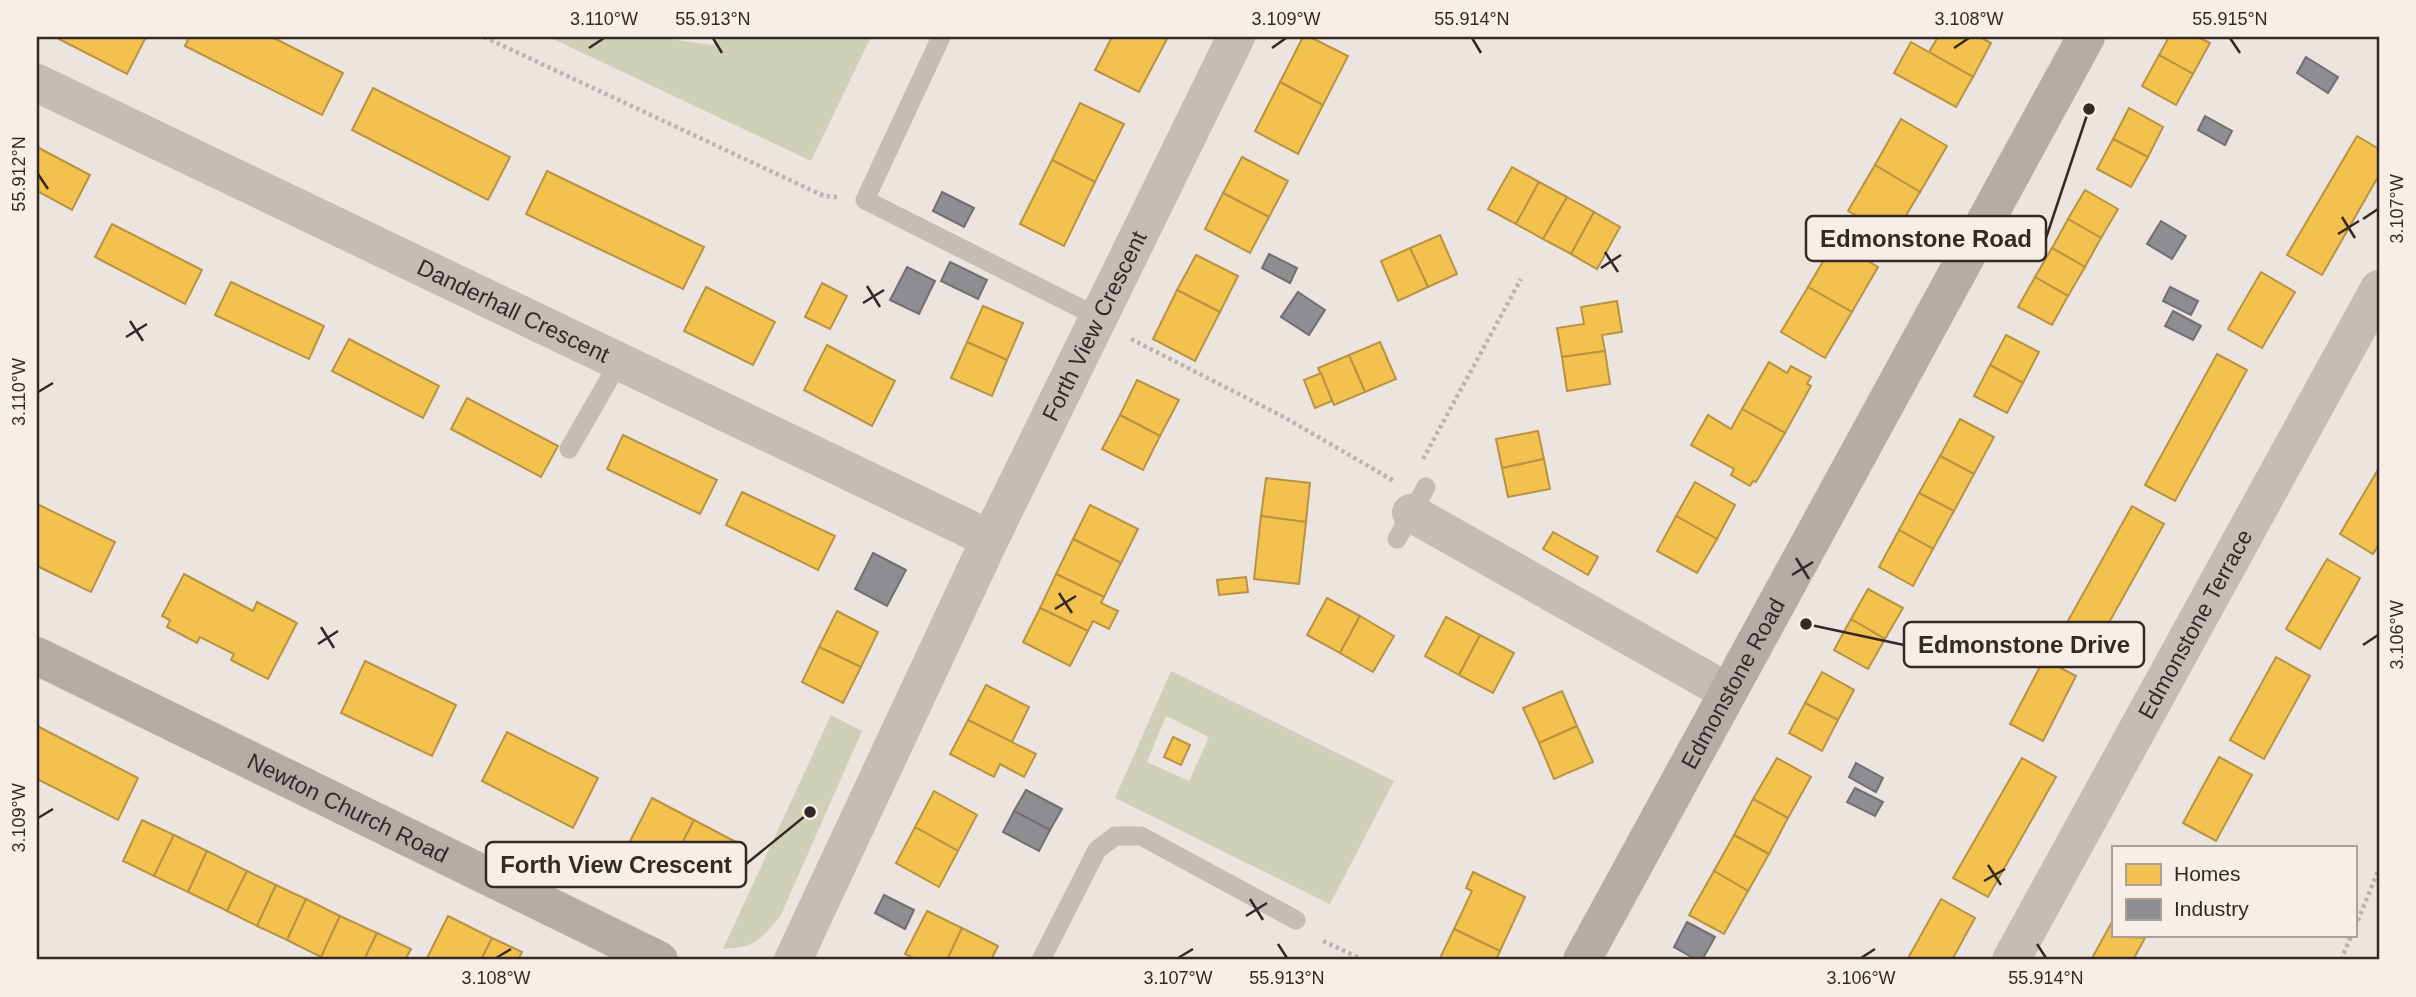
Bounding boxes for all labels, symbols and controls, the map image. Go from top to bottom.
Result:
text: 3.110°W [570,9,638,29]
text: 55.913°N [675,9,751,29]
text: 3.109°W [1251,9,1321,29]
text: 55.914°N [1434,9,1510,29]
text: 3.108°W [1934,9,2004,29]
text: 55.915°N [2192,9,2268,29]
text: 55.912°N [9,136,29,212]
text: 3.107°W [2387,174,2407,244]
callout: Edmonstone Road [1806,216,2046,261]
text: Edmonstone Road [1820,225,2032,252]
street label: Forth View Crescent [1037,226,1152,425]
street label: Danderhall Crescent [413,254,614,368]
text: 3.110°W [9,358,29,426]
street label: Edmonstone Terrace [2133,525,2258,723]
street label: Edmonstone Road [1676,594,1790,773]
text: 3.106°W [2387,600,2407,670]
callout: Edmonstone Drive [1904,622,2144,667]
text: Edmonstone Drive [1918,631,2130,658]
street label: Newton Church Road [243,748,452,868]
text: 3.109°W [9,783,29,853]
callout: Forth View Crescent [486,842,746,887]
legend [2112,846,2356,937]
text: Forth View Crescent [500,851,732,878]
text: Homes [2174,862,2241,885]
text: Industry [2174,897,2249,920]
text: 3.108°W [461,968,531,988]
text: 3.107°W [1143,968,1213,988]
text: 55.913°N [1249,968,1325,988]
text: 3.106°W [1826,968,1896,988]
text: 55.914°N [2008,968,2084,988]

